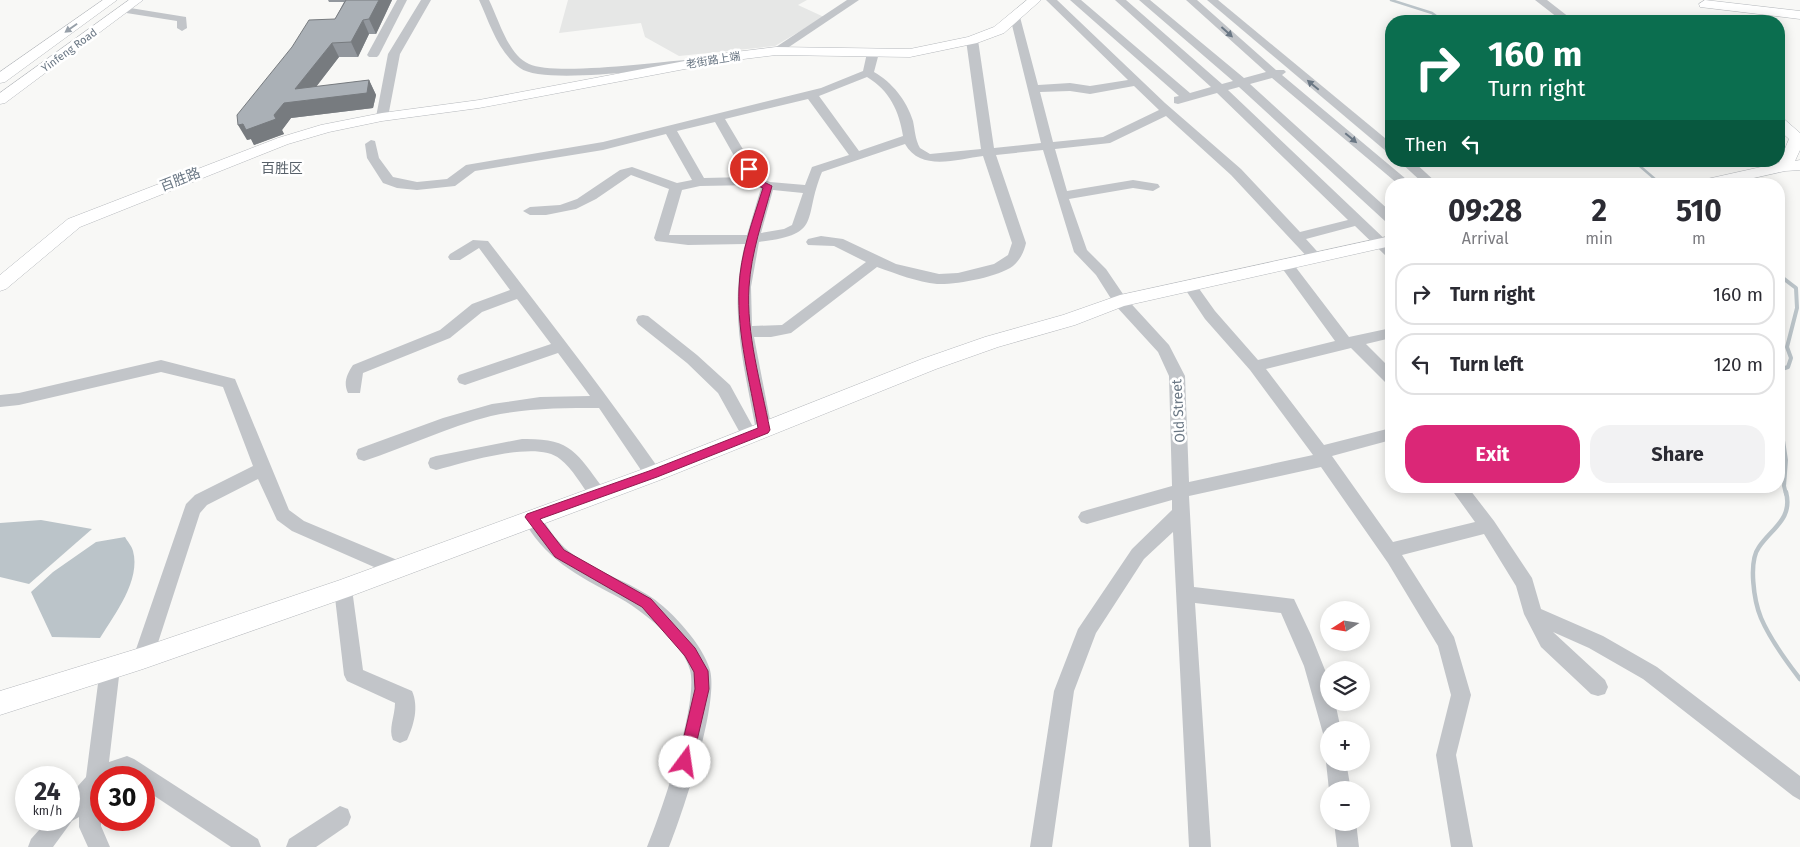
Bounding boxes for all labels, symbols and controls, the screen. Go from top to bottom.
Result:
one-way arrow [64,23,78,33]
street label: Yinfeng Road [39,26,100,75]
one-way arrow [1221,27,1234,38]
text: 160 m [1488,33,1582,75]
icon: right [1405,35,1470,100]
street label: 老街路上端 [685,50,741,71]
text: Turn right [1488,75,1585,102]
one-way arrow [1307,79,1320,90]
icon: left [1457,130,1485,158]
one-way arrow [1344,132,1356,144]
text: Then [1405,133,1447,156]
pin [728,148,770,190]
icon: arrive [735,155,763,183]
district label: 百胜区 [261,160,303,177]
street label: 百胜路 [158,164,203,195]
text: 09:28 [1448,193,1522,229]
text: 2 [1591,193,1607,229]
text: 510 [1676,193,1722,229]
text: Arrival [1462,229,1509,248]
text: min [1585,229,1613,248]
text: m [1692,229,1706,248]
icon: right [1407,280,1435,308]
text: Turn right [1450,283,1535,306]
text: 160 m [1713,283,1763,306]
icon: left [1407,350,1435,378]
text: Turn left [1450,353,1524,376]
text: 120 m [1713,353,1763,376]
street label: Old Street [1168,378,1189,443]
button: Exit [1405,425,1580,483]
button: Share [1590,425,1765,483]
north arrow [1320,601,1370,651]
map controls [1320,601,1370,831]
button: layers [1320,661,1370,711]
button: + [1320,721,1370,771]
position arrow [658,735,710,787]
speed limit sign: 30 [90,766,155,831]
text: 24 [34,777,61,807]
button: − [1320,781,1370,831]
text: km/h [33,804,62,818]

